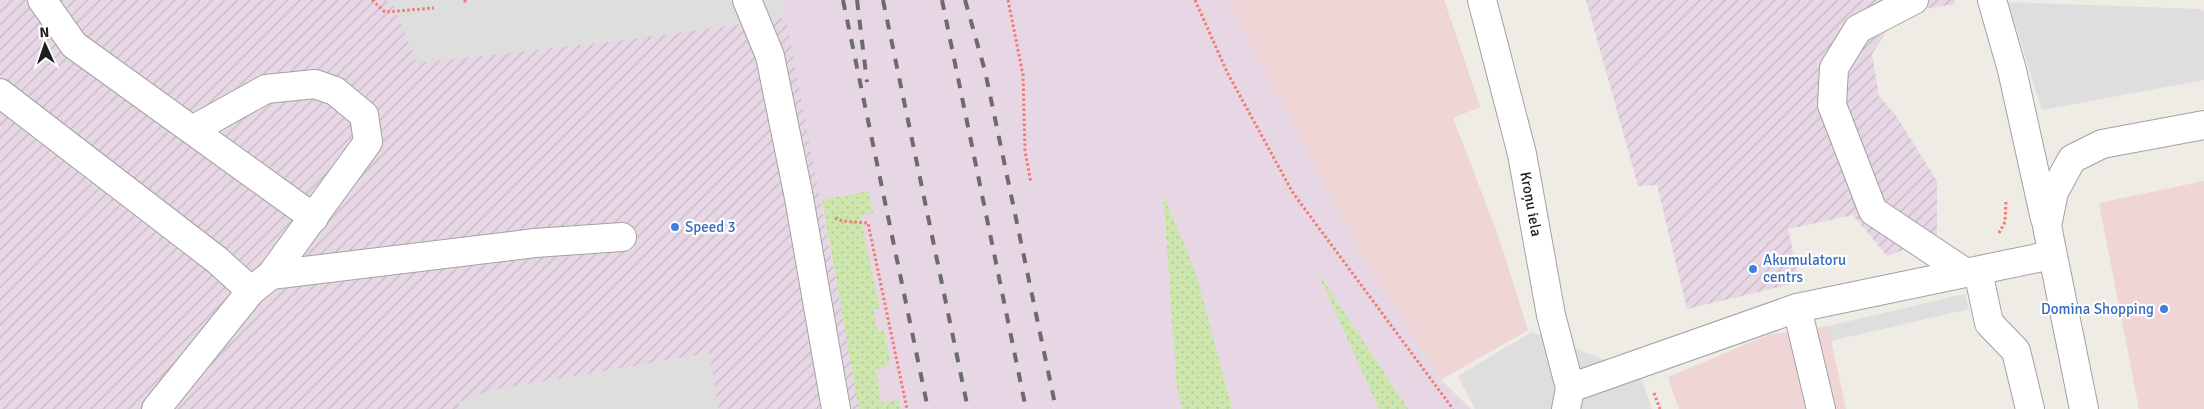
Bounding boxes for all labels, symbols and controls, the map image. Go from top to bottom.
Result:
north arrow [20,20,70,70]
text: N [39,24,50,41]
street label: Kroņu iela [1516,170,1546,238]
place label: Speed 3 [685,218,736,236]
marker: Speed 3 [669,221,681,233]
place label: Akumulatoru centrs [1763,251,1846,286]
marker: Akumulatoru centrs [1747,263,1759,275]
place label: Domina Shopping [2041,300,2154,318]
marker: Domina Shopping [2158,303,2170,315]

